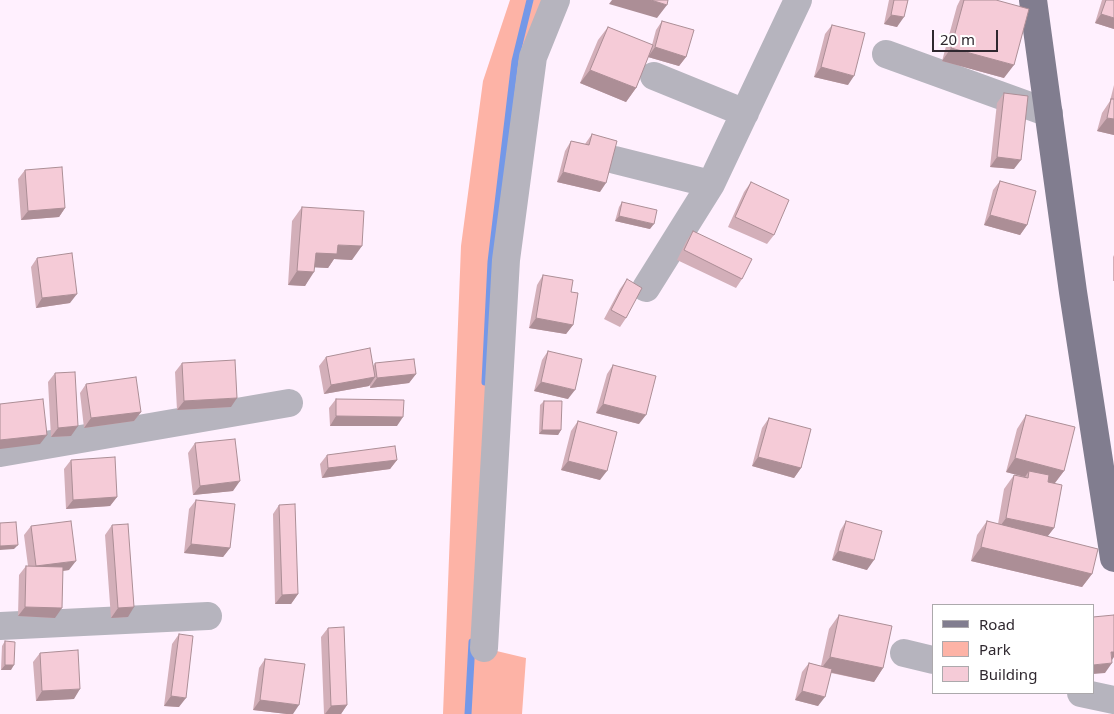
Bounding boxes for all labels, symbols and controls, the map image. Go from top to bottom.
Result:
scale bar [934,20,1000,52]
text: 20 m [940,29,975,49]
legend [932,604,1094,694]
text: Road [979,614,1015,634]
text: Park [979,639,1011,659]
text: Building [979,664,1037,684]

